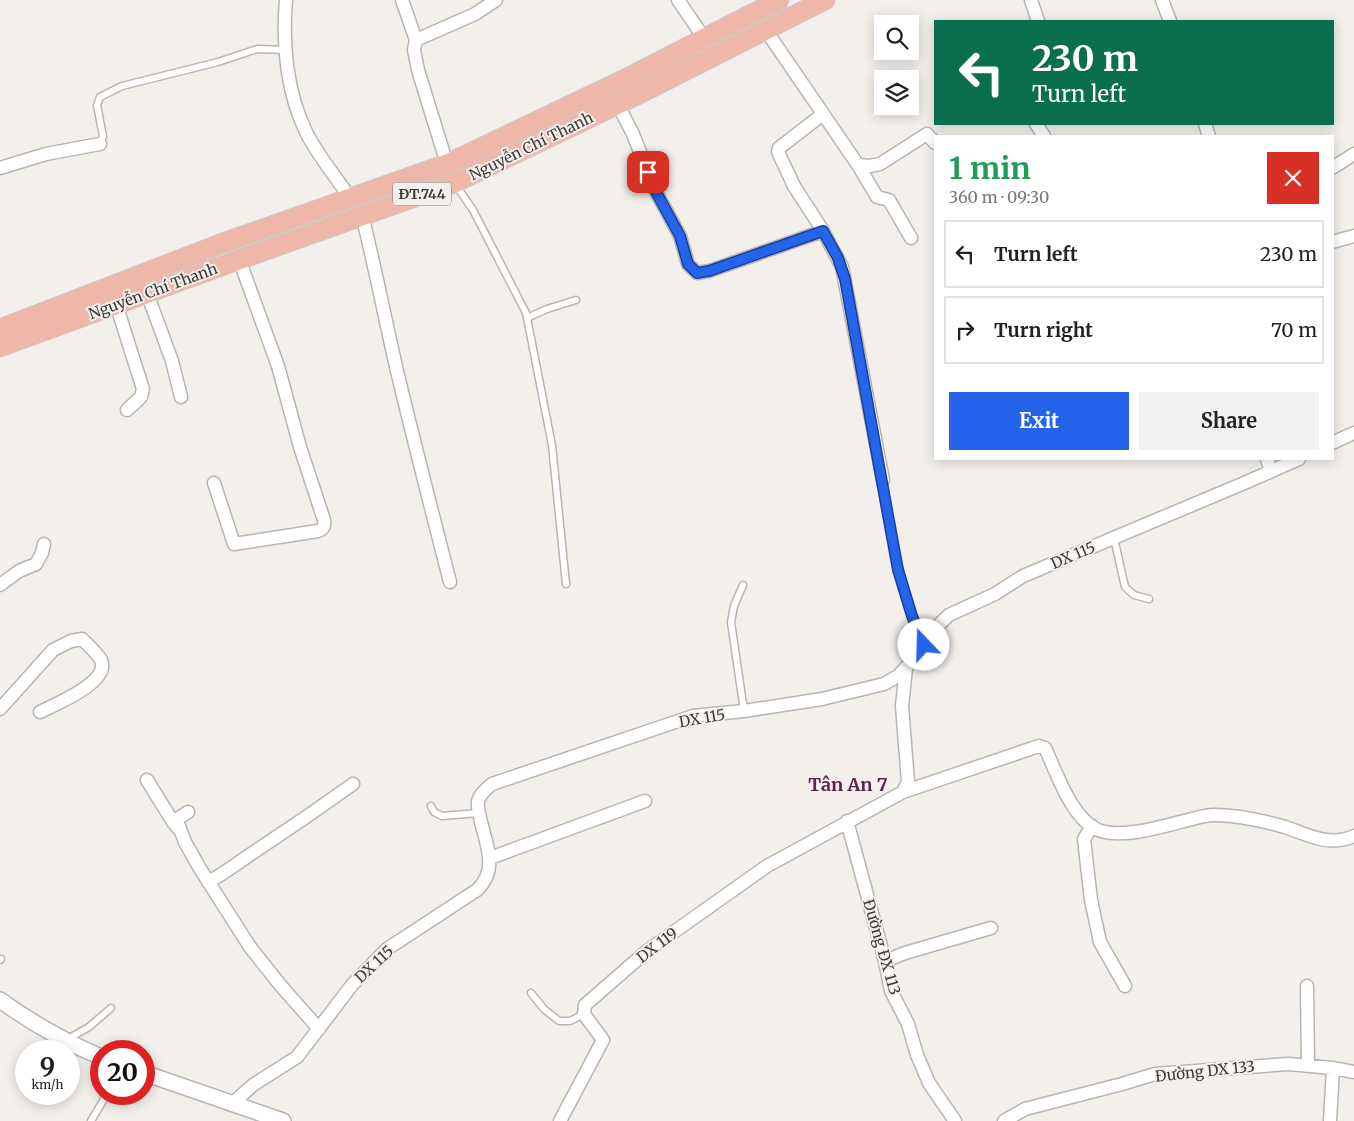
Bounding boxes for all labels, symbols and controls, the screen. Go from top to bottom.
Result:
map controls [874,15,919,115]
button: search [874,15,919,60]
text: 230 m [1032,37,1138,81]
icon: left [949,40,1014,105]
button: layers [874,70,919,115]
text: Turn left [1032,80,1126,108]
street label: Nguyễn Chí Thanh [465,107,596,184]
text: 1 min [949,149,1031,187]
pin [627,151,669,193]
button: close [1267,152,1319,204]
icon: arrive [634,158,662,186]
road number: ĐT.744 [393,182,451,205]
text: 360 m · 09:30 [949,187,1049,207]
icon: left [951,240,979,268]
text: Turn left [994,242,1078,266]
text: 230 m [1260,242,1317,266]
street label: Nguyễn Chí Thanh [86,258,220,323]
icon: right [951,316,979,344]
text: Turn right [994,318,1093,342]
text: 70 m [1271,318,1317,342]
button: Exit [949,392,1129,450]
button: Share [1139,392,1319,450]
street label: DX 115 [1048,537,1098,573]
position arrow [897,618,949,670]
street label: DX 115 [677,705,727,731]
district label: Tân An 7 [808,773,888,796]
street label: Đường ĐX 113 [859,897,905,997]
street label: DX 119 [633,923,681,967]
street label: DX 115 [351,941,397,987]
speed limit sign: 20 [90,1040,155,1105]
text: 9 [40,1050,55,1082]
street label: Đường DX 133 [1154,1056,1256,1086]
text: km/h [32,1077,63,1092]

